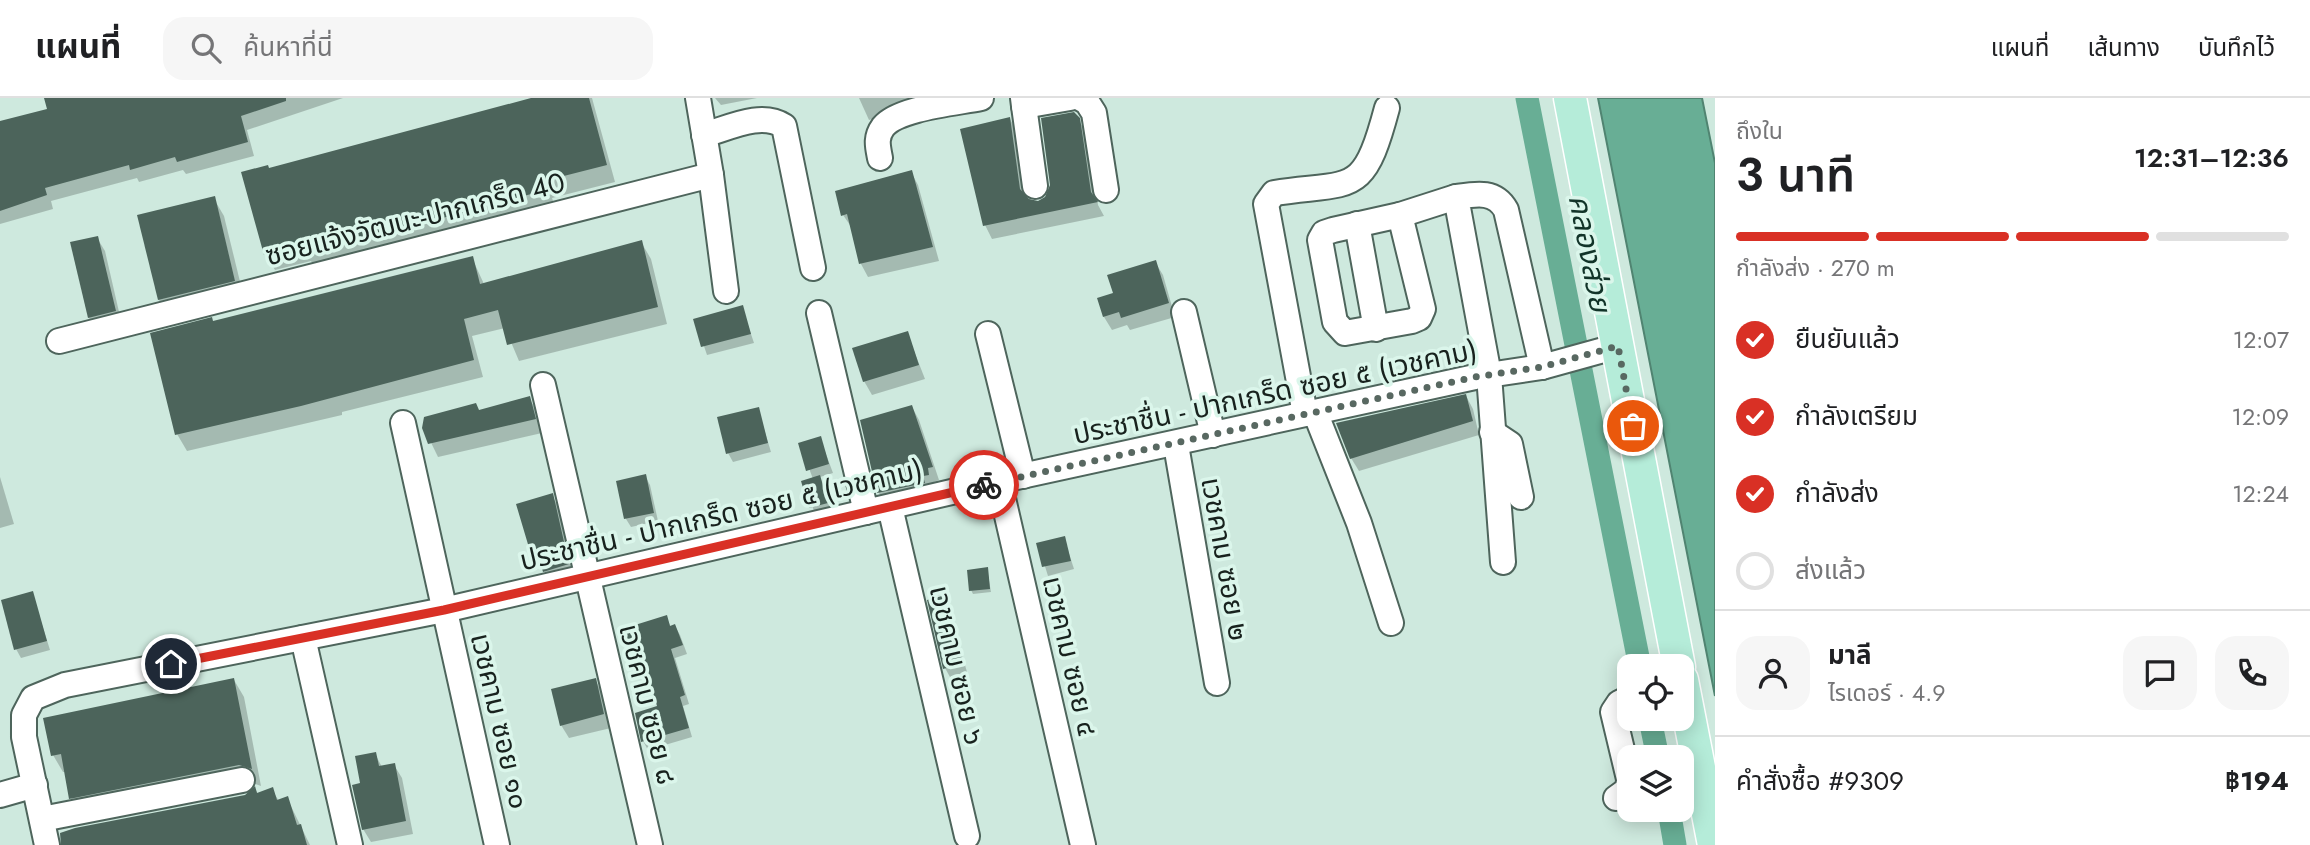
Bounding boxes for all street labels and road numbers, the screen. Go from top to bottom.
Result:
street label: ซอยแจ้งวัฒนะ-ปากเกร็ด 40 [261,162,569,276]
street label: ประชาชื่น - ปากเกร็ด ซอย ๕ (เวชคาม) [1069,329,1481,455]
street label: ประชาชื่น - ปากเกร็ด ซอย ๕ (เวชคาม) [516,449,926,581]
street label: เวชคาม ซอย ๒ [1190,474,1260,644]
street label: เวชคาม ซอย ๔ [1032,572,1108,740]
street label: เวชคาม ซอย ๖ [919,581,995,749]
street label: เวชคาม ซอย ๘ [608,620,688,788]
street label: เวชคาม ซอย ๑๐ [460,629,540,813]

